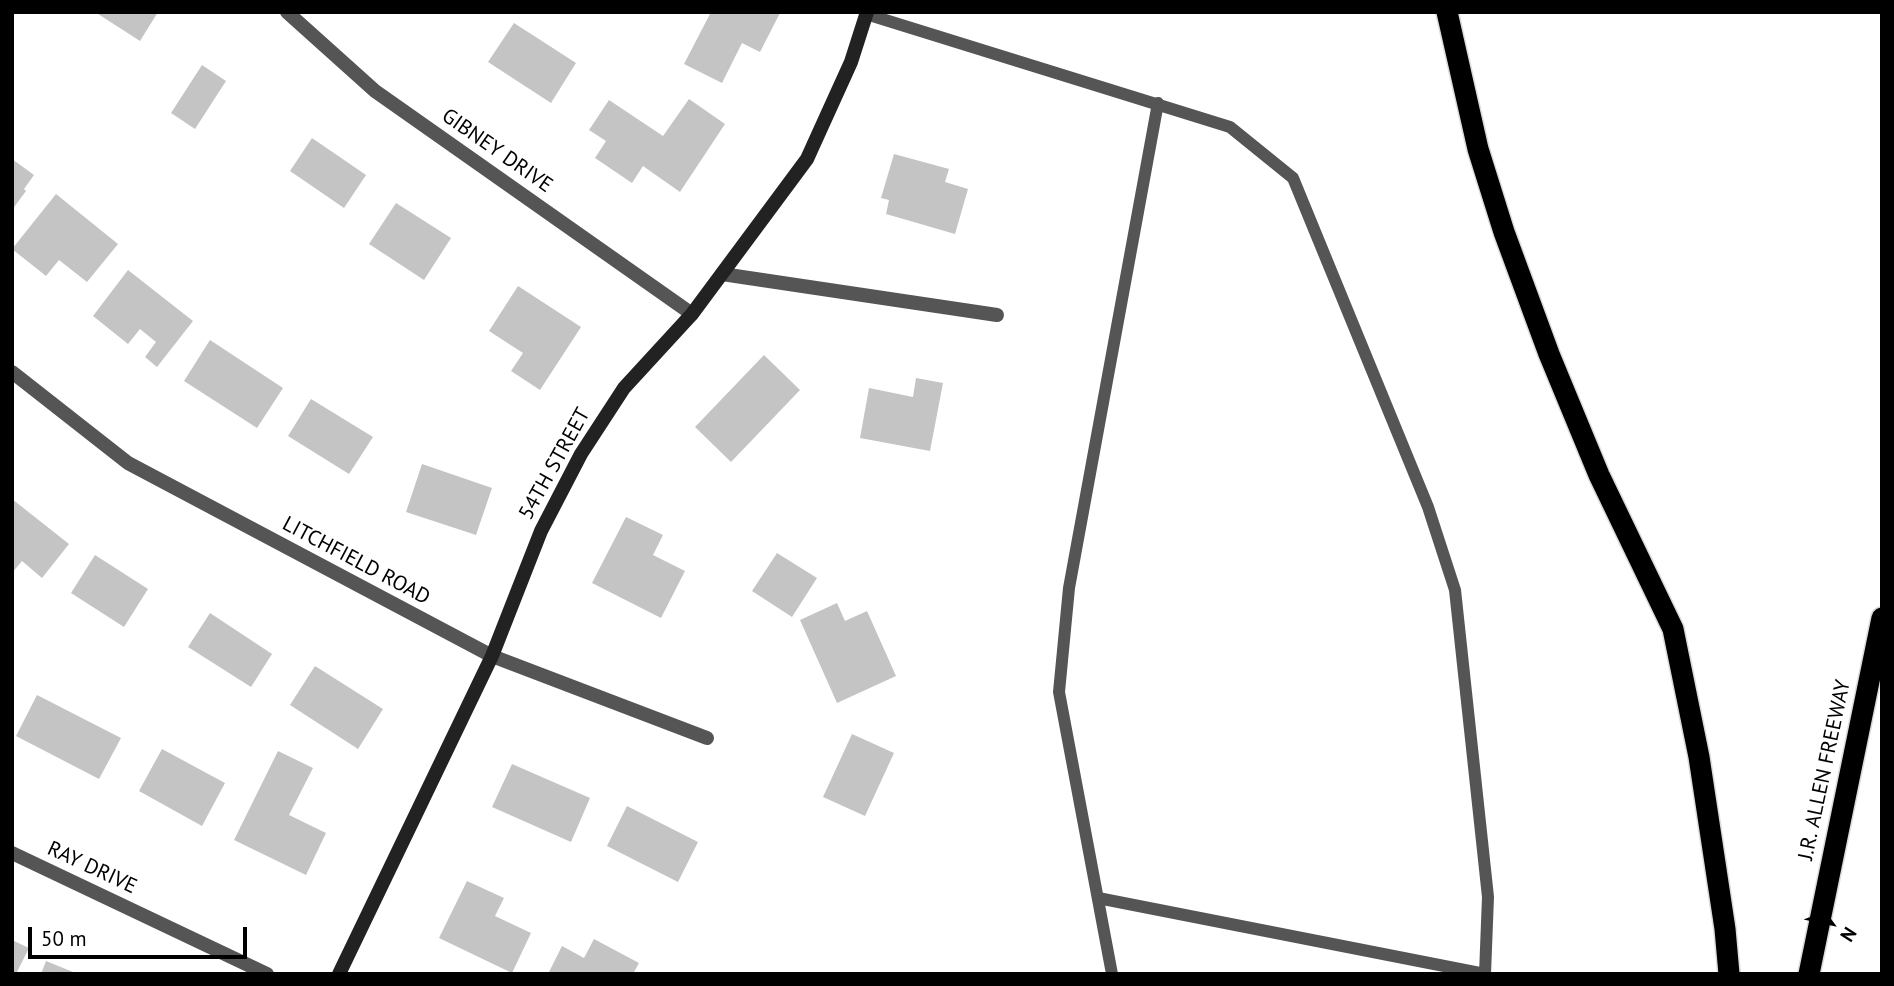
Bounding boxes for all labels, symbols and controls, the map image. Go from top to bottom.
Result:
street label: GIBNEY DRIVE [437,104,557,198]
street label: 54TH STREET [514,404,596,524]
street label: LITCHFIELD ROAD [278,511,434,611]
street label: J.R. ALLEN FREEWAY [1794,678,1856,862]
street label: RAY DRIVE [43,836,141,900]
north arrow [1796,888,1866,958]
scale bar [32,912,250,956]
text: N [1835,923,1862,946]
text: 50 m [41,925,87,952]

